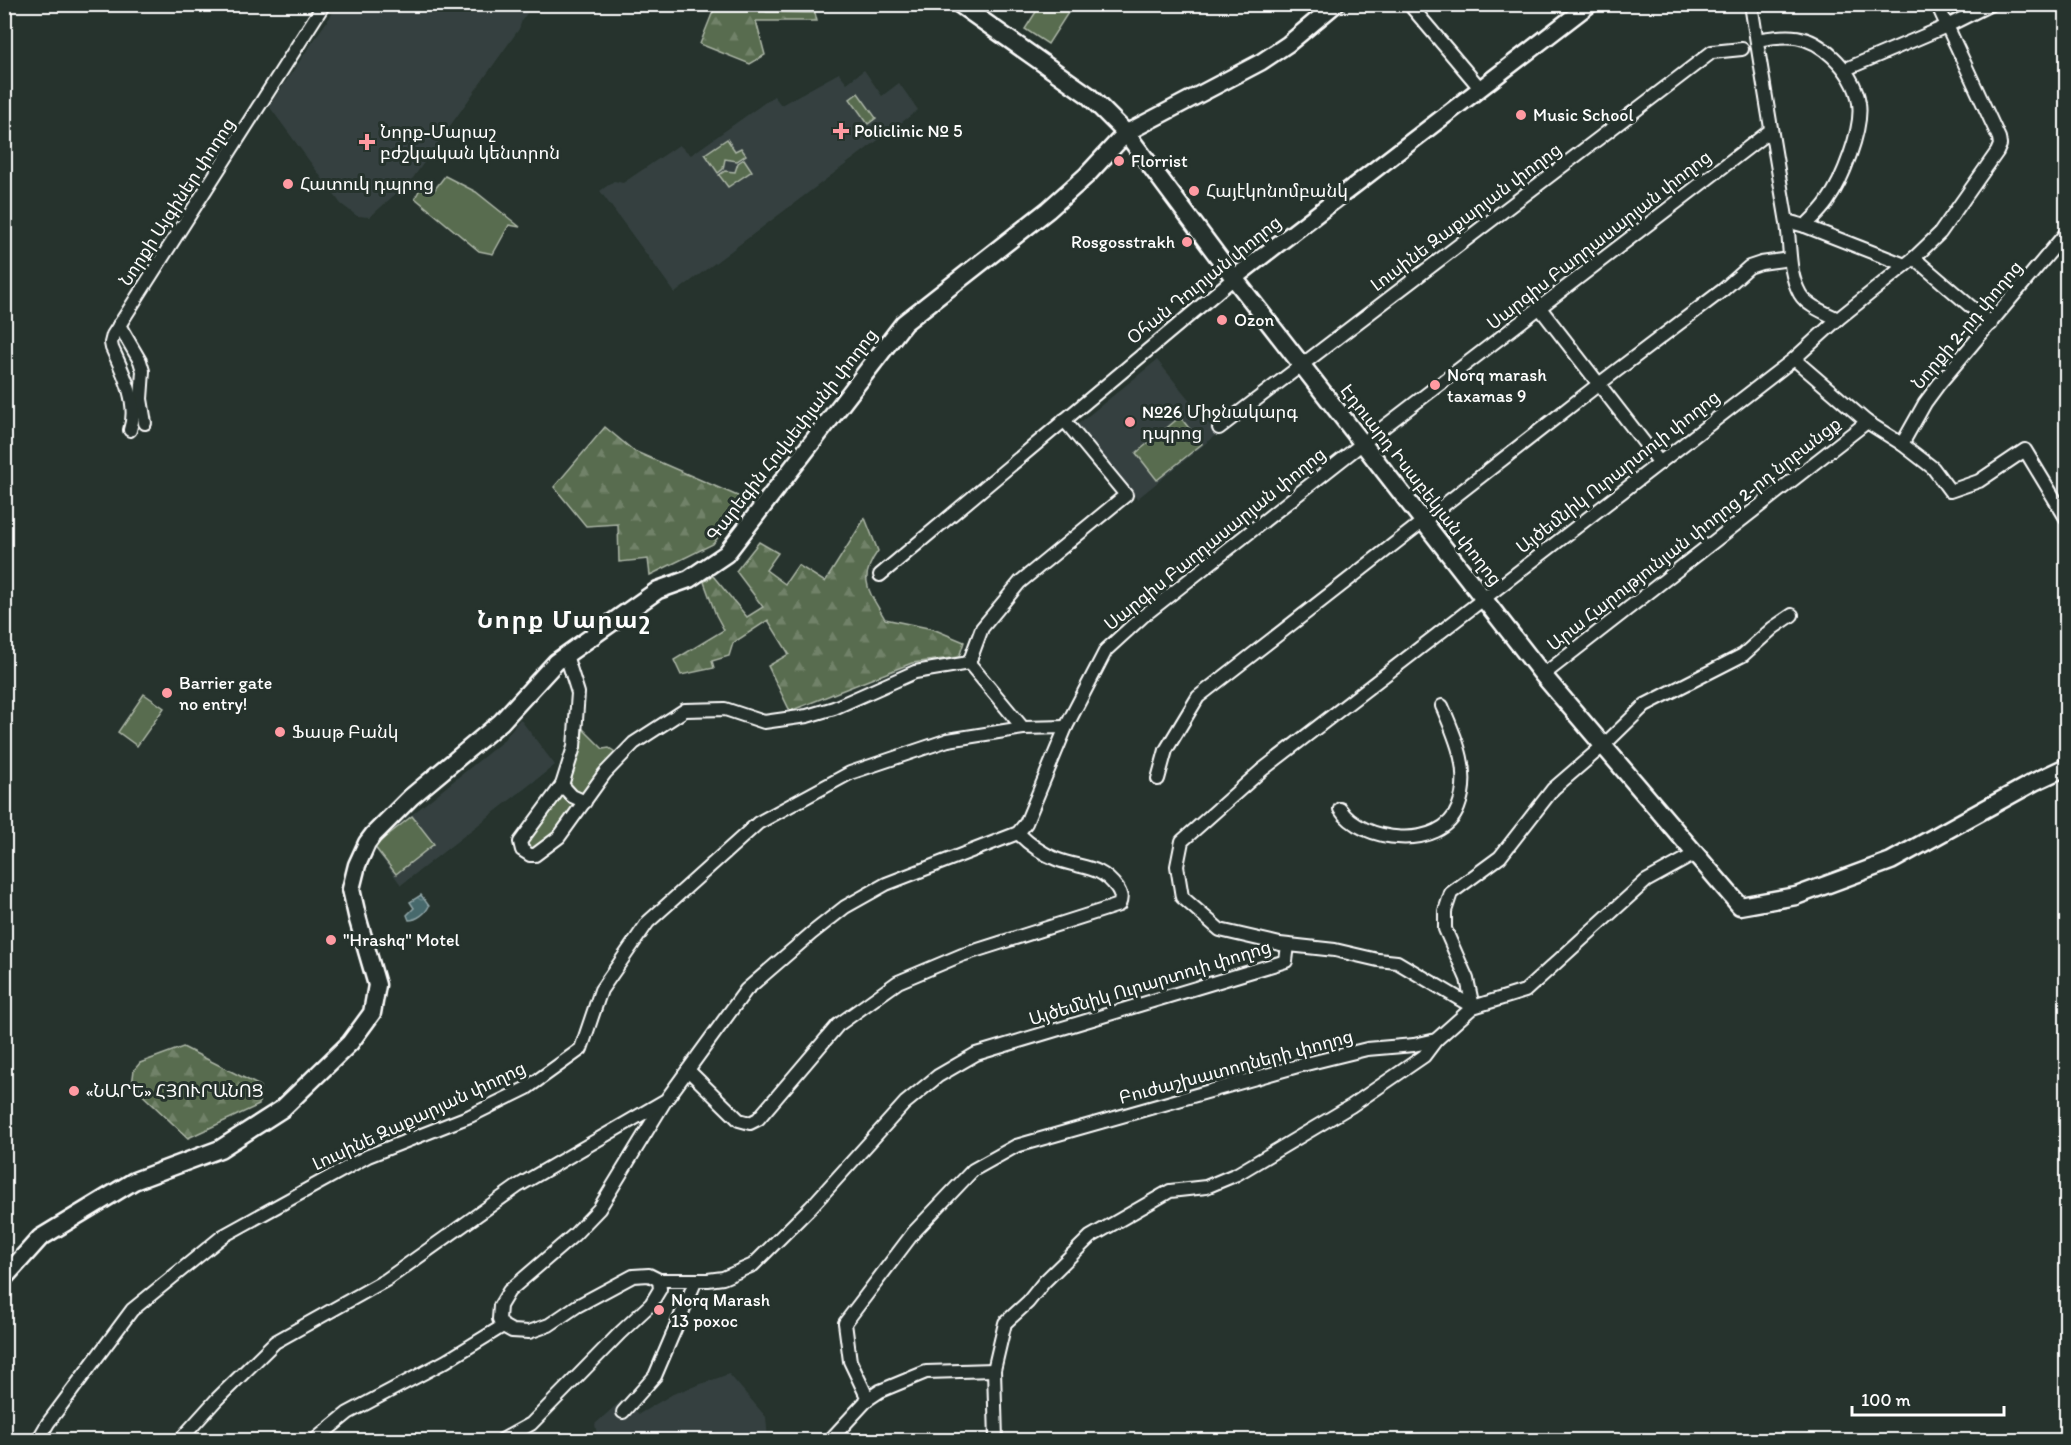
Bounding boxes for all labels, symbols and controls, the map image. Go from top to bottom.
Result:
place label: Music School [1533,104,1634,126]
marker: Music School [1514,108,1528,122]
street label: Նորքի Այգիներ փողոց [114,114,240,290]
place label: Policlinic № 5 [854,120,962,142]
place label: Նորք-Մարաշ բժշկական կենտրոն [380,121,560,164]
marker: Policlinic № 5 [832,122,850,140]
marker: Նորք-Մարաշ բժշկական կենտրոն [358,133,376,151]
street label: Լուսինե Զաքարյան փողոց [1366,138,1566,296]
street label: Սարգիս Բաղդասարյան փողոց [1482,146,1716,334]
place label: Florrist [1131,150,1188,172]
marker: Florrist [1112,154,1126,168]
place label: Հատուկ դպրոց [300,173,434,195]
marker: Հատուկ դպրոց [281,177,295,191]
place label: Հայէկոնոմբանկ [1206,180,1348,202]
marker: Հայէկոնոմբանկ [1187,184,1201,198]
street label: Օհան Դուրյան փողոց [1123,211,1285,349]
place label: Rosgosstrakh [1071,231,1175,253]
marker: Rosgosstrakh [1180,235,1194,249]
street label: Նորքի 2-րդ փողոց [1907,256,2027,394]
place label: Ozon [1234,309,1274,331]
marker: Ozon [1215,313,1229,327]
street label: Գարեգին Հովսեփյանի փողոց [702,324,882,546]
place label: Norq marash taxamas 9 [1447,364,1547,407]
marker: Norq marash taxamas 9 [1428,378,1442,392]
street label: Էդուարդ Իսաբեկյան փողոց [1335,380,1507,590]
street label: Այծեմնիկ Ուրարտուի փողոց [1512,386,1724,558]
place label: №26 Միջնակարգ դպրոց [1142,401,1298,444]
street label: Արա Հարությունյան փողոց 2-րդ նրբանցք [1543,412,1845,656]
marker: №26 Միջնակարգ դպրոց [1123,415,1137,429]
street label: Սարգիս Բաղդասարյան փողոց [1100,443,1330,635]
district label: Նորք Մարաշ [477,605,651,634]
place label: Barrier gate no entry! [179,672,272,715]
marker: Barrier gate no entry! [160,686,174,700]
place label: Ֆասթ Բանկ [292,721,399,743]
marker: Ֆասթ Բանկ [273,725,287,739]
place label: "Hrashq" Motel [343,929,460,951]
marker: "Hrashq" Motel [324,933,338,947]
street label: Այծեմնիկ Ուրարտուի փողոց [1026,936,1274,1030]
street label: Բուժաշխատողների փողոց [1116,1025,1356,1109]
street label: Լուսինե Զաքարյան փողոց [309,1057,529,1175]
place label: «ՆԱՐԵ» ՀՅՈՒՐԱՆՈՑ [86,1080,264,1102]
marker: «ՆԱՐԵ» ՀՅՈՒՐԱՆՈՑ [67,1084,81,1098]
place label: Norq Marash 13 poxoc [671,1289,770,1332]
marker: Norq Marash 13 poxoc [652,1303,666,1317]
scale bar [1852,1379,2004,1417]
text: 100 m [1861,1389,1911,1411]

